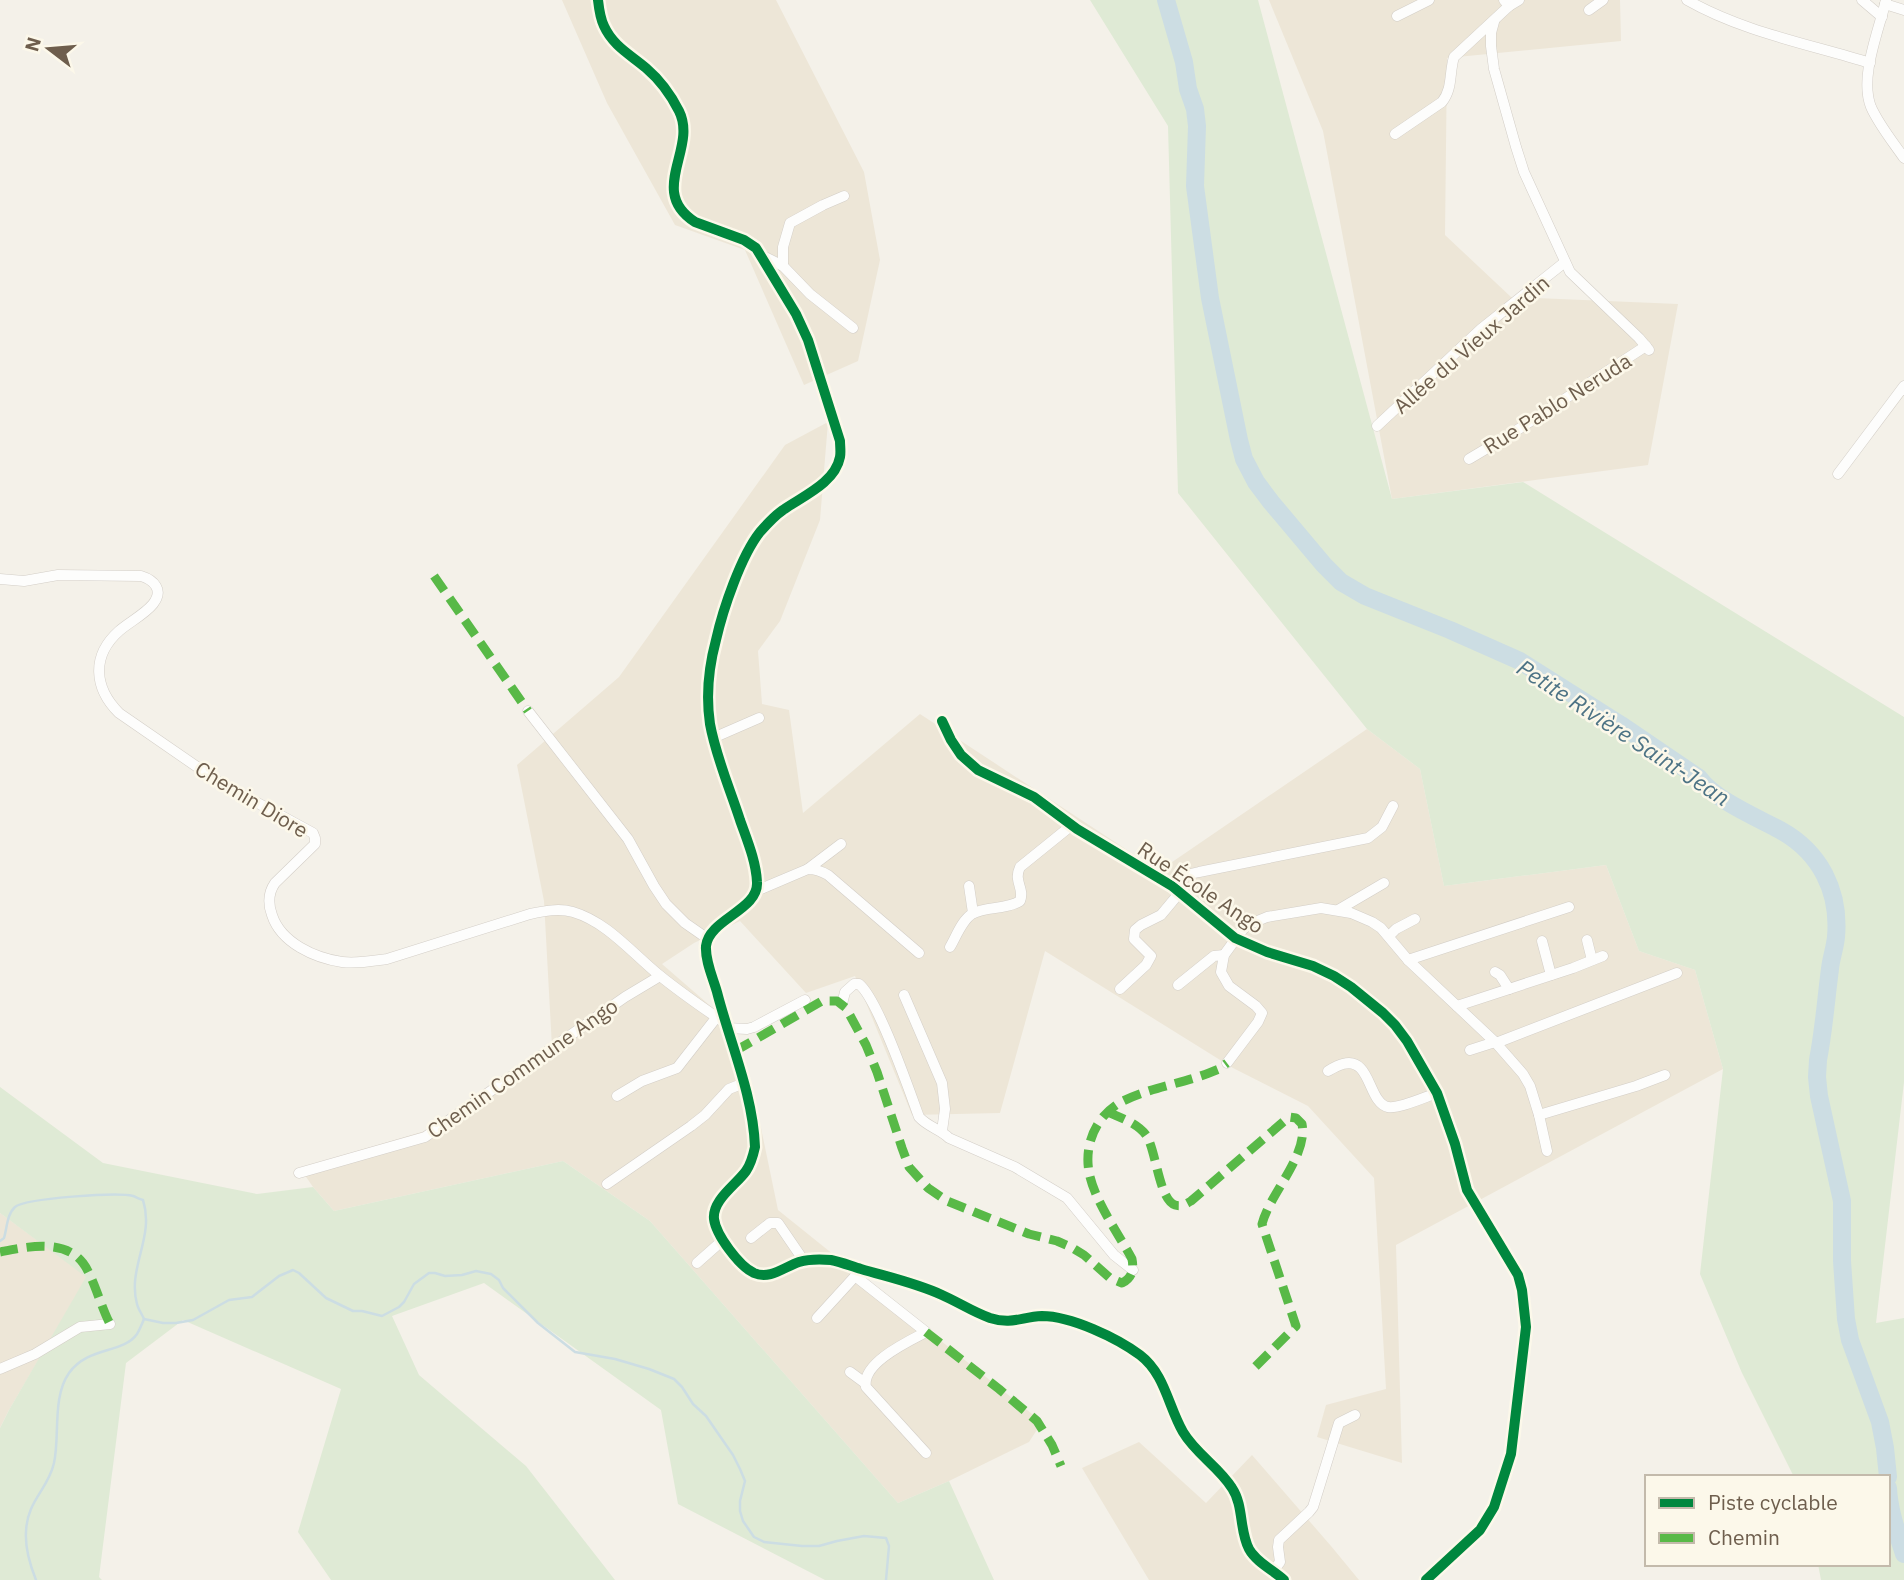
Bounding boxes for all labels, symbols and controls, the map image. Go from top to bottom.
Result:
north arrow [14,14,84,84]
text: N [19,34,46,54]
street label: Allée du Vieux Jardin [1387,269,1555,419]
street label: Rue Pablo Neruda [1478,346,1636,460]
water label: Petite Rivière Saint-Jean [1512,652,1736,812]
street label: Chemin Diore [190,754,314,844]
street label: Rue École Ango [1132,834,1270,940]
street label: Chemin Commune Ango [421,991,623,1145]
legend [1645,1475,1890,1566]
text: Piste cyclable [1708,1488,1838,1516]
text: Chemin [1708,1523,1780,1551]

